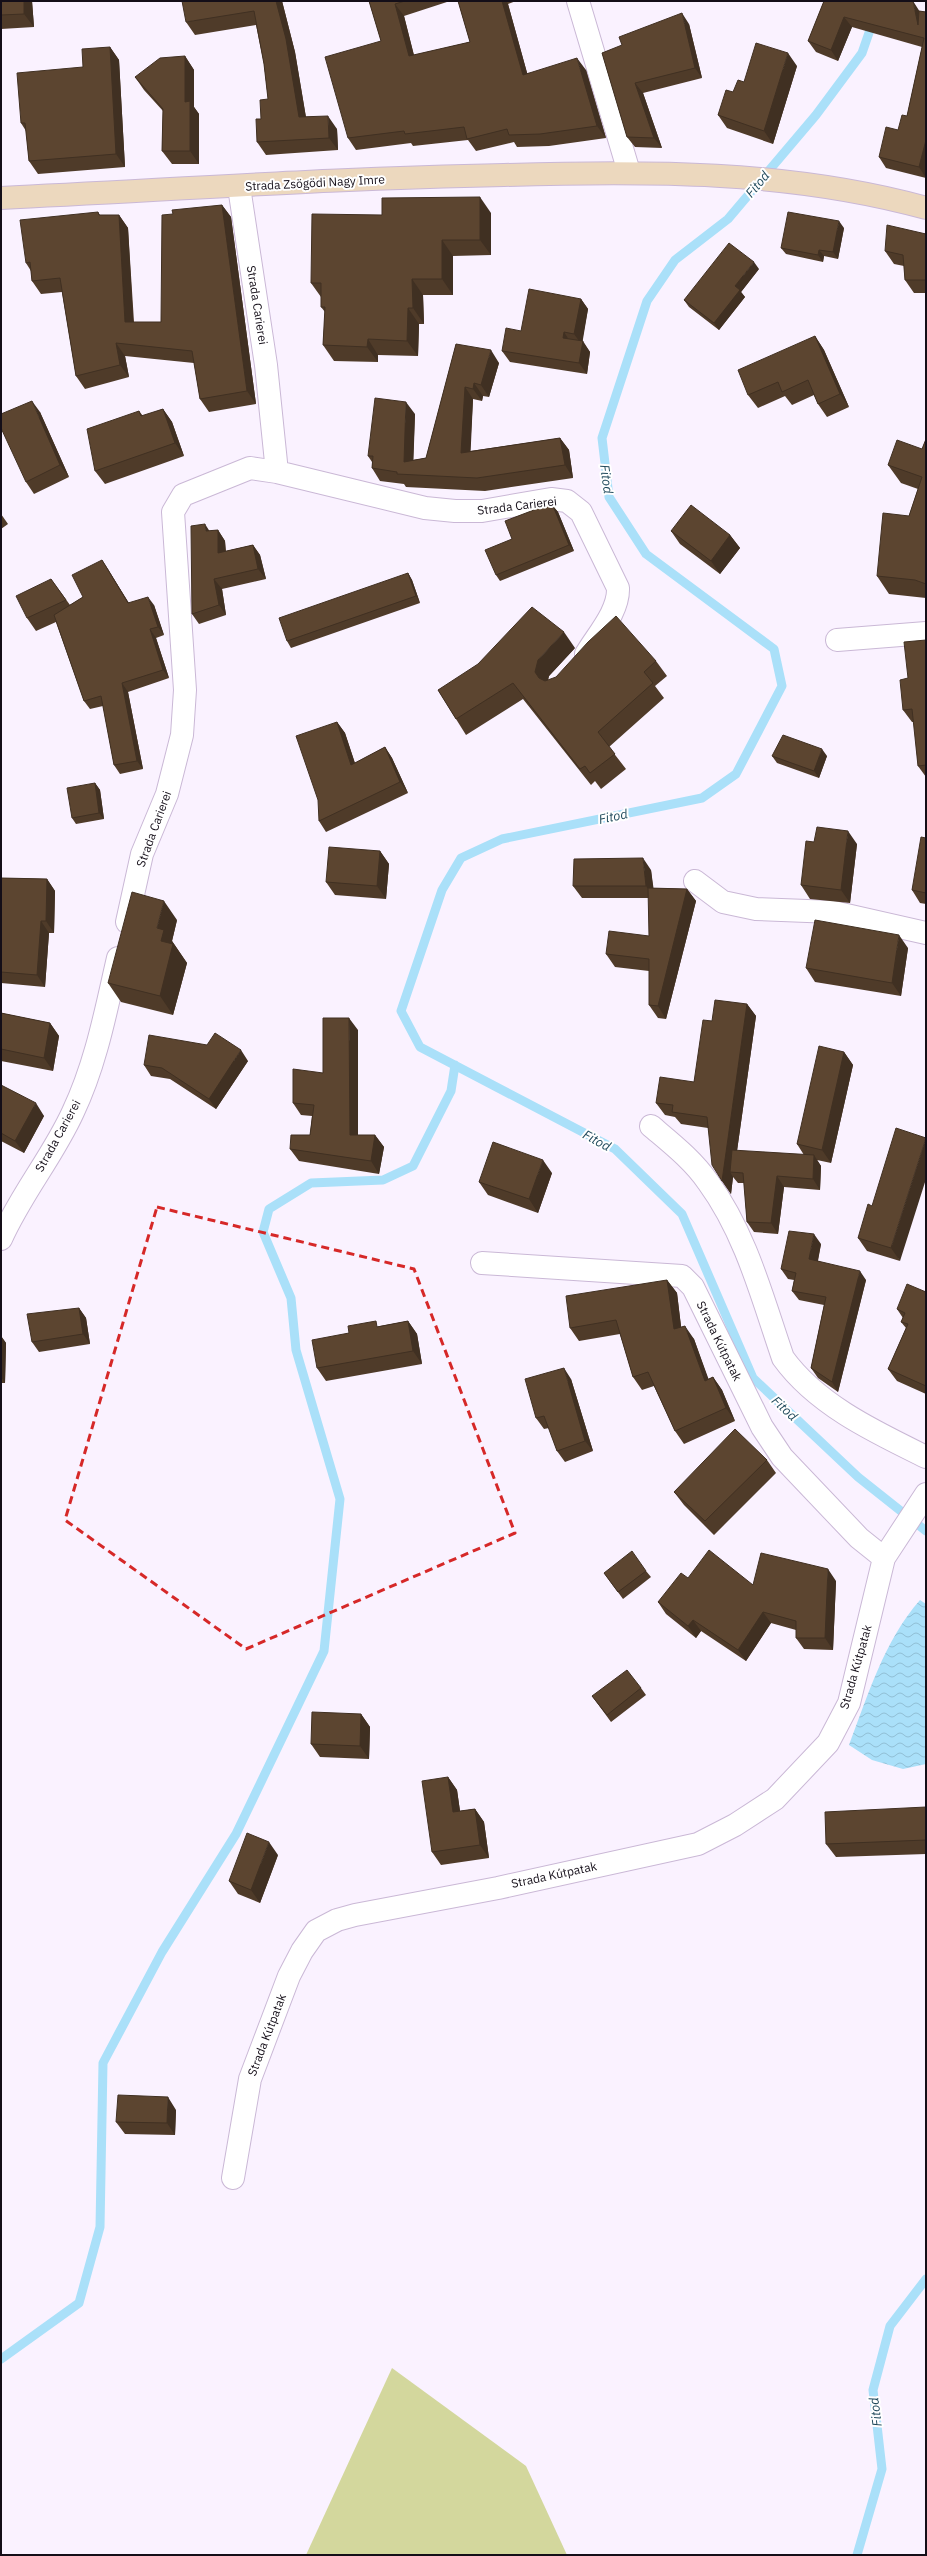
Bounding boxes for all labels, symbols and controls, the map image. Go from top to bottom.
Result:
water label: Fitod [741,167,774,201]
street label: Strada Zsögödi Nagy Imre [245,171,386,194]
street label: Strada Carierei [244,264,271,346]
water label: Fitod [596,463,617,495]
street label: Strada Carierei [476,493,558,518]
street label: Strada Carierei [133,789,174,869]
water label: Fitod [597,805,630,828]
street label: Strada Carierei [32,1097,83,1174]
water label: Fitod [580,1126,614,1155]
street label: Strada Kútpatak [694,1298,746,1384]
water label: Fitod [768,1392,801,1425]
street label: Strada Kútpatak [836,1622,875,1711]
street label: Strada Kútpatak [510,1858,599,1891]
street label: Strada Kútpatak [244,1991,289,2078]
water label: Fitod [865,2396,886,2428]

